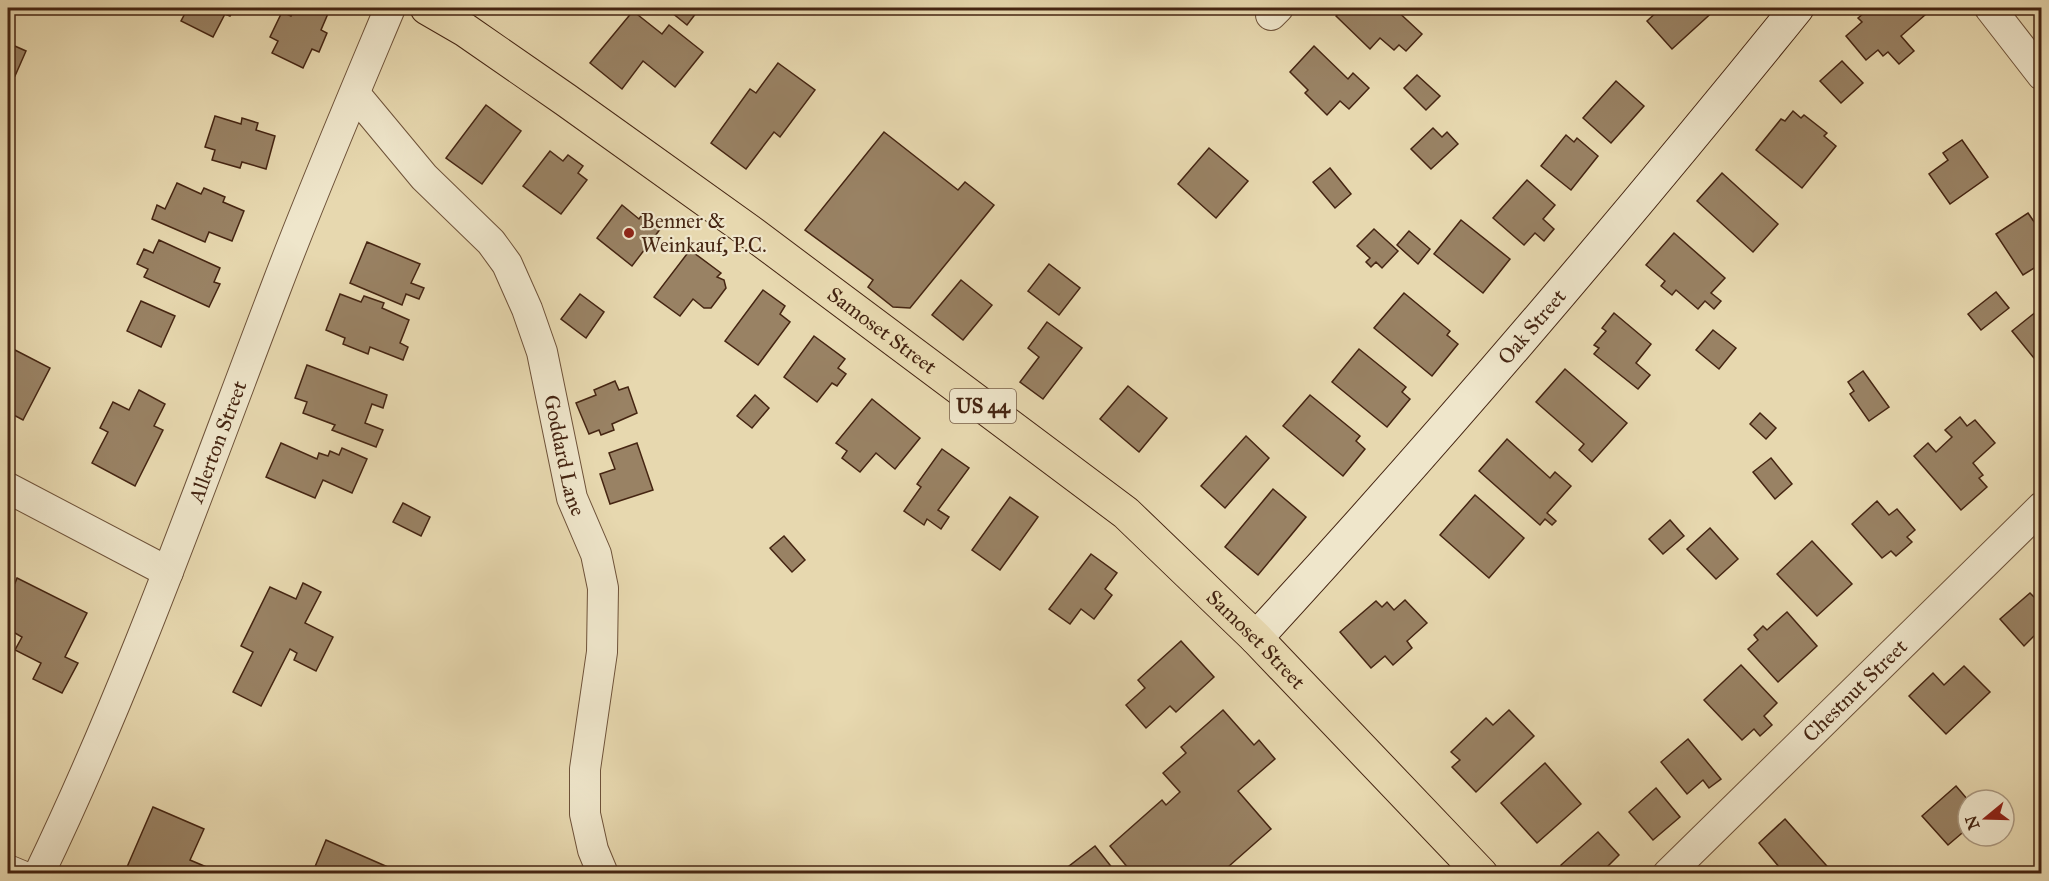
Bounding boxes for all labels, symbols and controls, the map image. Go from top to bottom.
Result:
place label: Benner & Weinkauf, P.C. [641,208,767,258]
marker: Benner & Weinkauf, P.C. [622,226,636,240]
street label: Samoset Street [822,281,942,380]
street label: Oak Street [1492,283,1572,370]
street label: Allerton Street [182,376,253,507]
road number: US 44 [950,389,1016,423]
street label: Goddard Lane [538,392,591,520]
street label: Samoset Street [1201,584,1311,695]
street label: Chestnut Street [1797,633,1913,748]
north arrow [1956,788,2016,848]
text: N [1961,813,1983,832]

